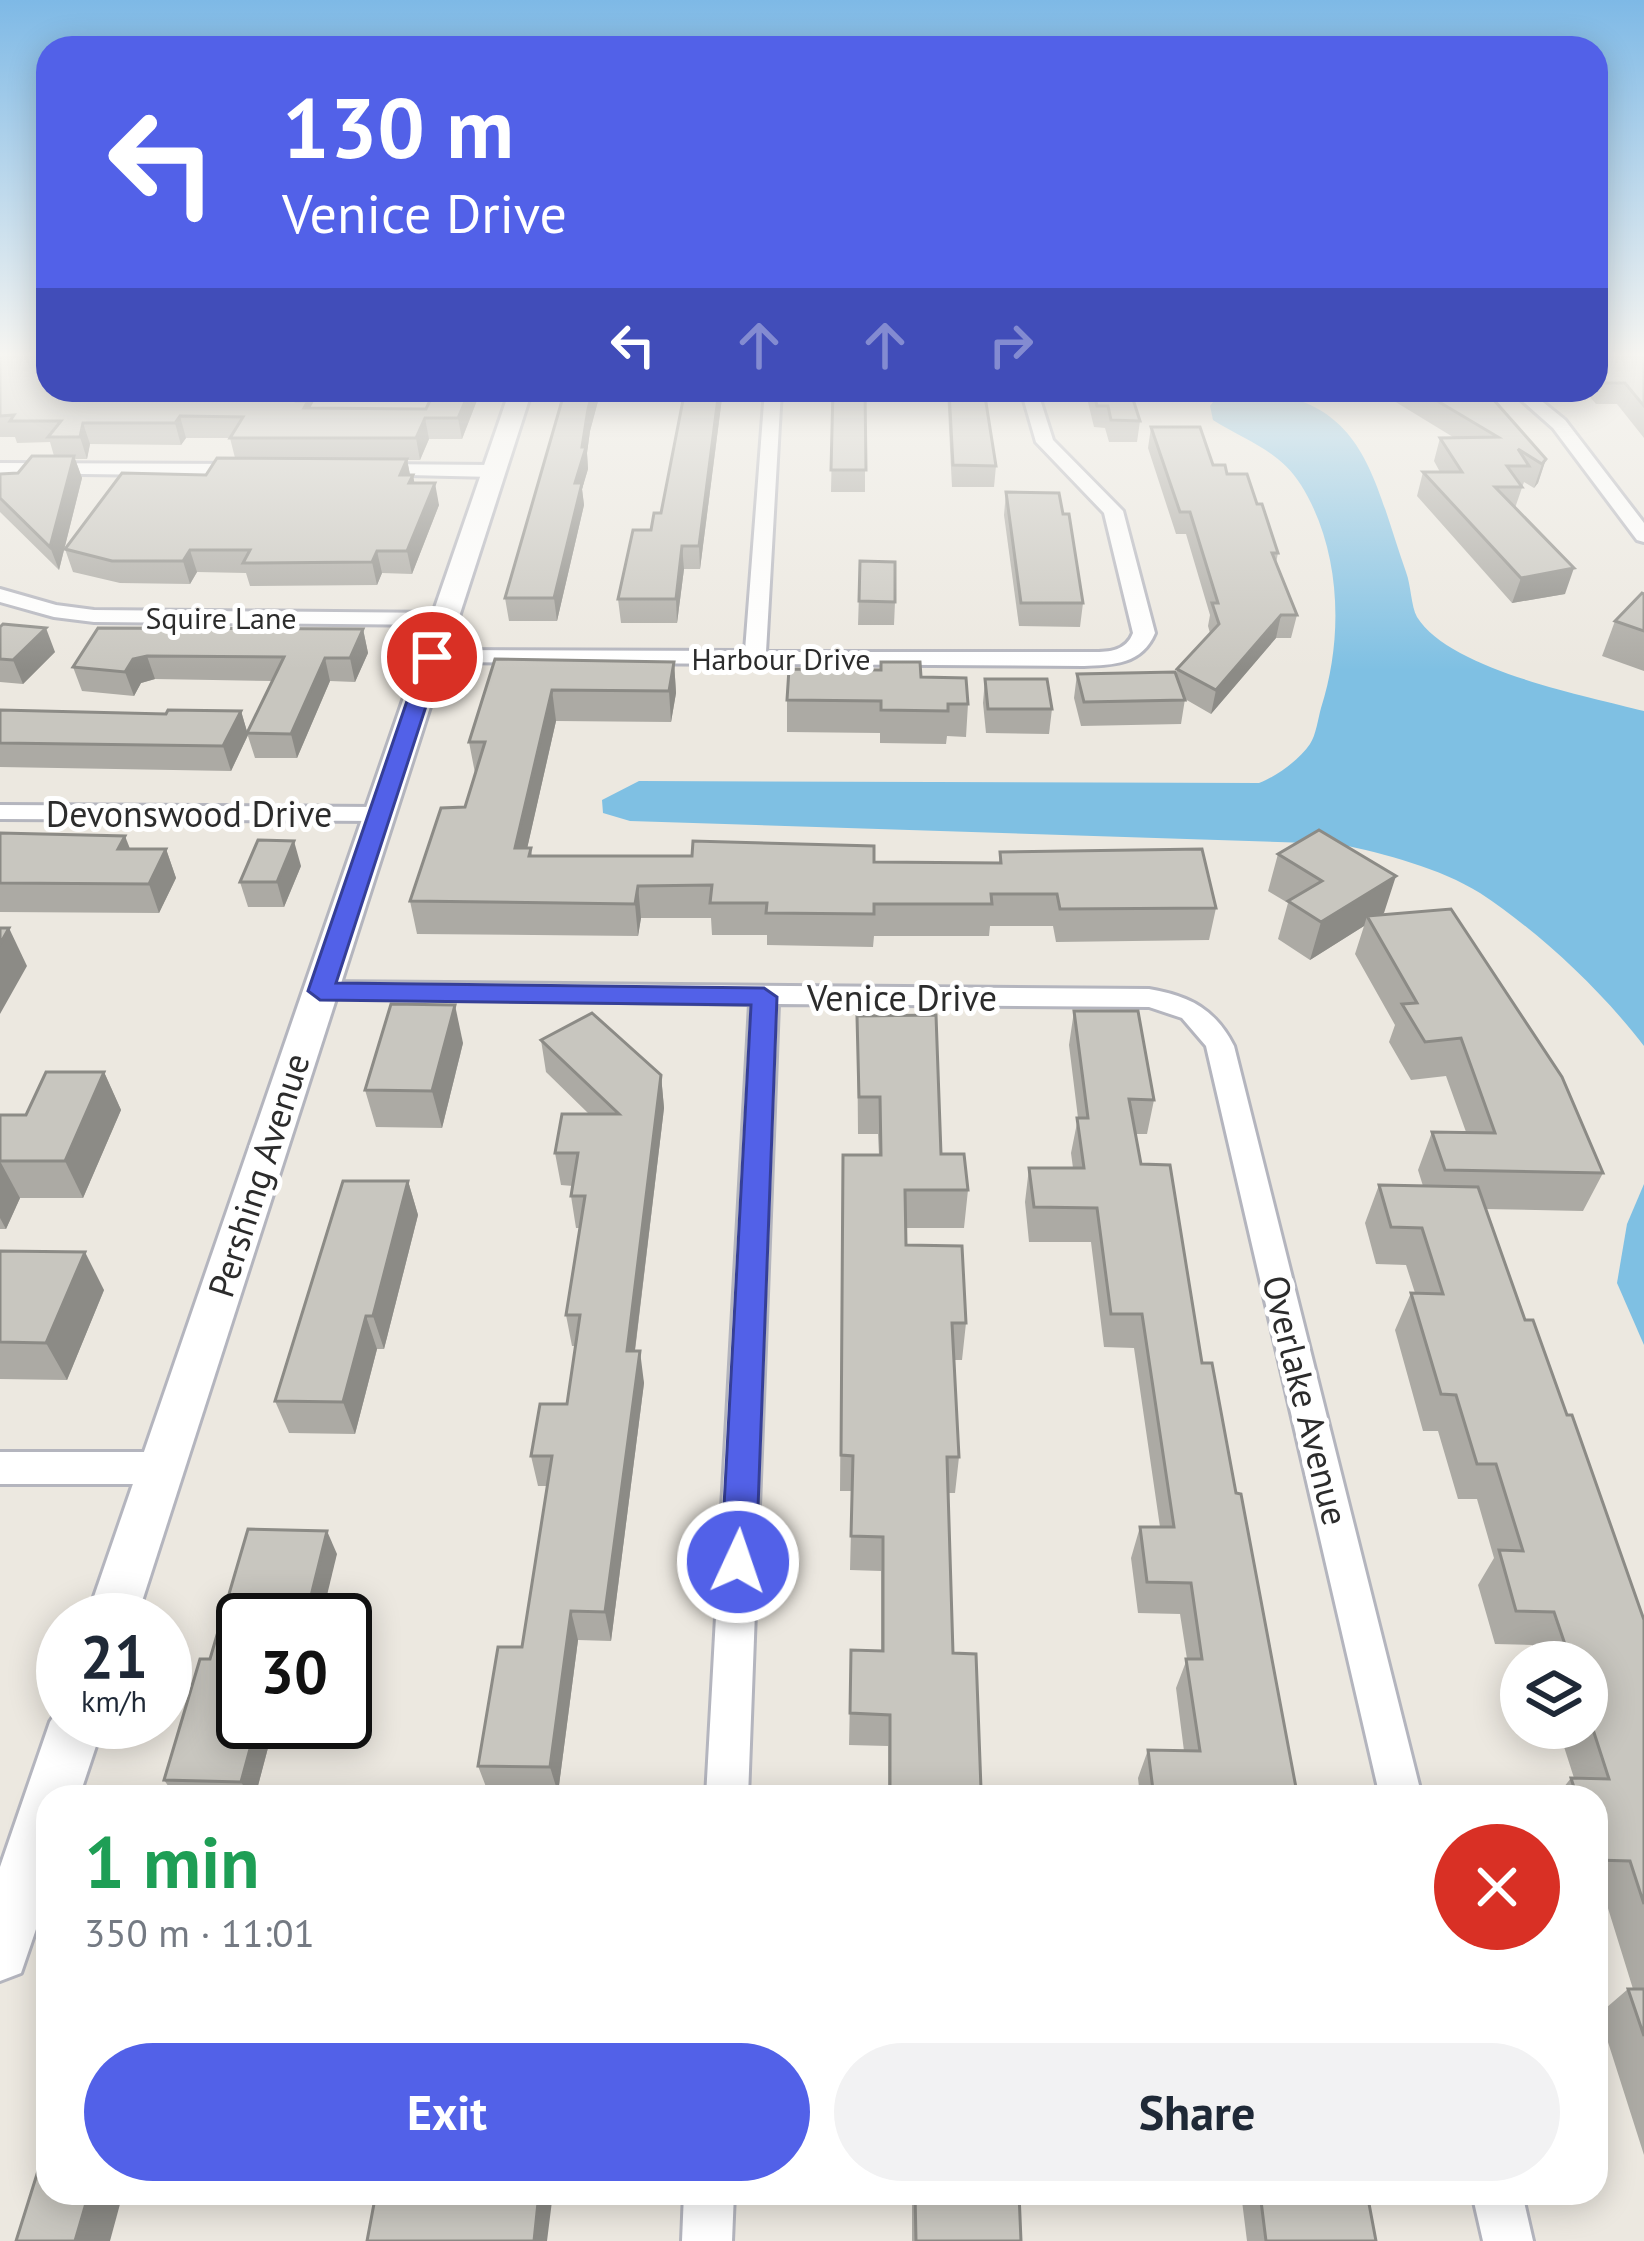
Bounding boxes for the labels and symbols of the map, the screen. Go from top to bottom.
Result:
street label: Squire Lane [145,598,297,637]
pin [381,606,483,708]
street label: Harbour Drive [691,639,871,678]
street label: Devonswood Drive [46,790,332,837]
street label: Venice Drive [806,974,997,1021]
street label: Pershing Avenue [196,1047,320,1303]
street label: Overlake Avenue [1252,1270,1360,1530]
position arrow [675,1499,801,1625]
speed limit sign: 30 [216,1593,372,1749]

